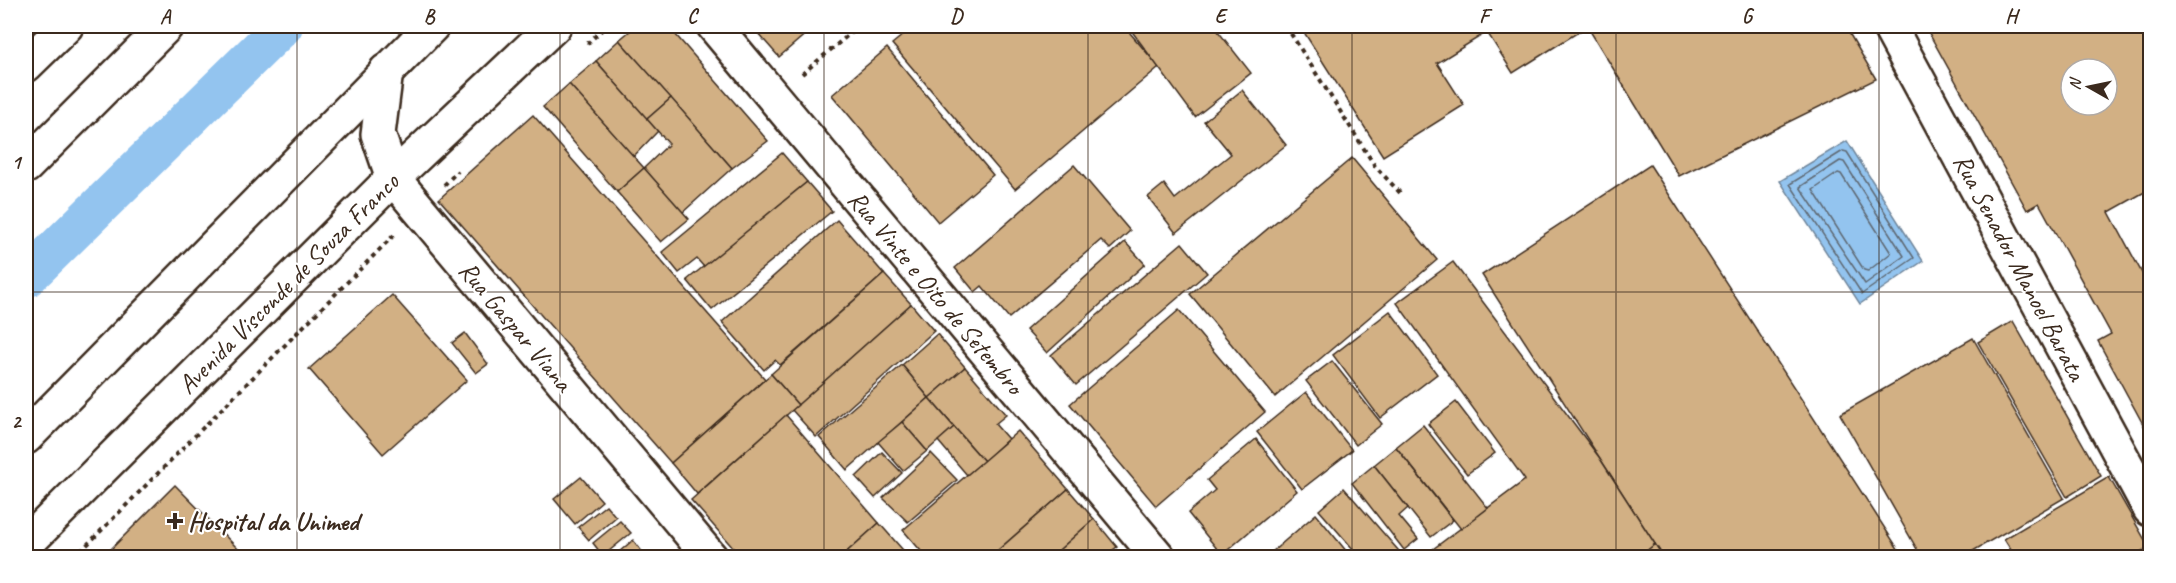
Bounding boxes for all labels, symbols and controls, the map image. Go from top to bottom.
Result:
text: A [160,4,172,29]
text: B [424,4,436,29]
text: C [687,4,699,29]
text: D [950,4,964,29]
text: E [1215,4,1229,29]
text: F [1479,4,1493,29]
text: G [1742,4,1755,29]
text: H [2005,4,2020,29]
north arrow [2059,57,2119,117]
text: N [2065,75,2086,91]
street label: Rua Senador Manoel Barata [1946,148,2094,388]
text: 1 [12,150,23,175]
street label: Avenida Visconde de Souza Franco [171,164,407,401]
street label: Rua Vinte e Oito de Setembro [841,184,1032,403]
street label: Rua Gaspar Viana [451,254,581,400]
text: 2 [12,409,23,434]
place label: Hospital da Unimed [188,505,363,538]
marker: Hospital da Unimed [166,512,184,530]

